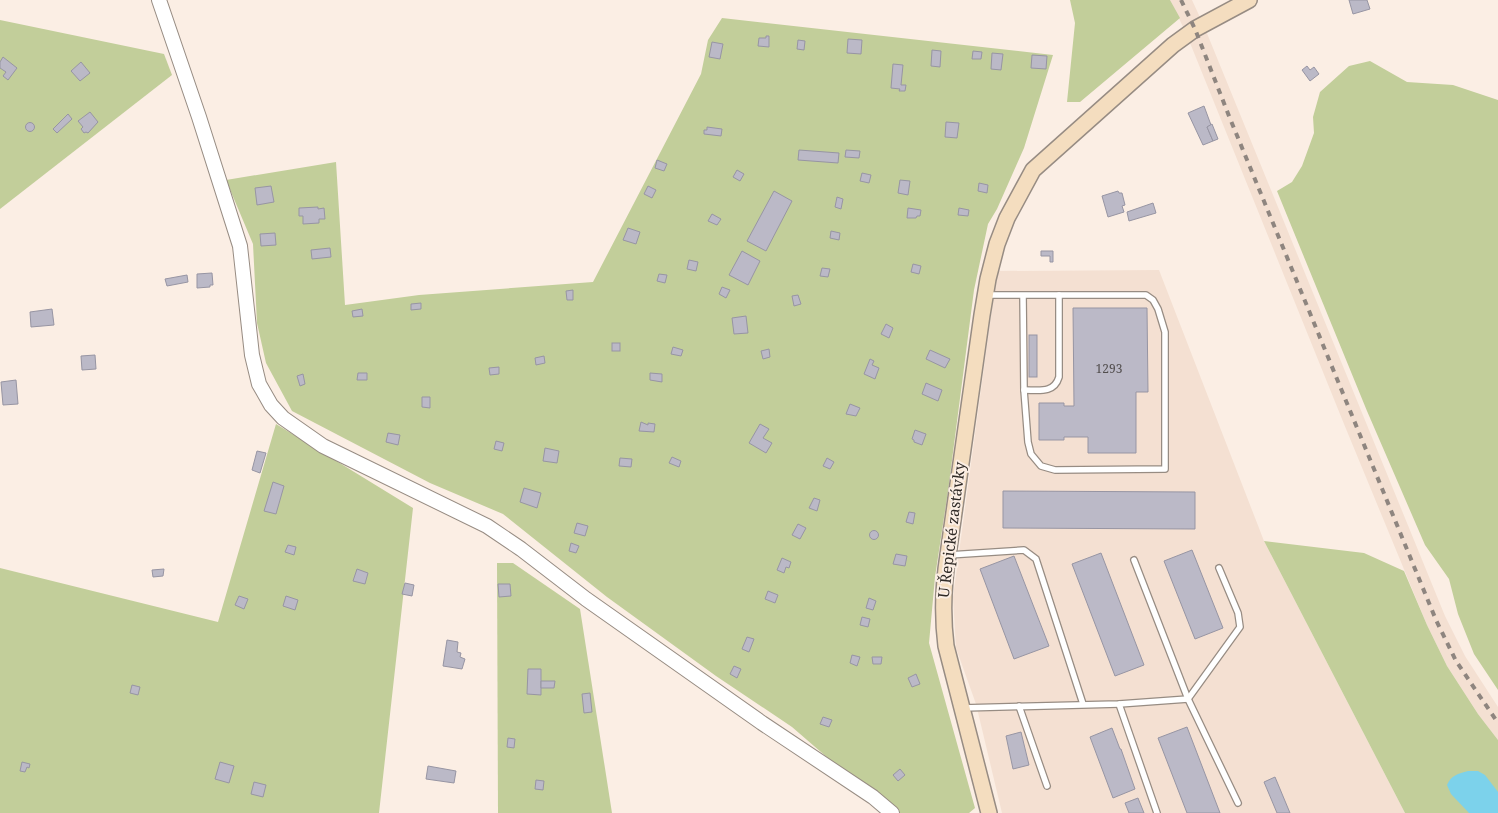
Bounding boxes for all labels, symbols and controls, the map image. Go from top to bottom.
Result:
house number: 1293 [1096,360,1123,377]
street label: U Řepické zastávky [933,460,969,599]

